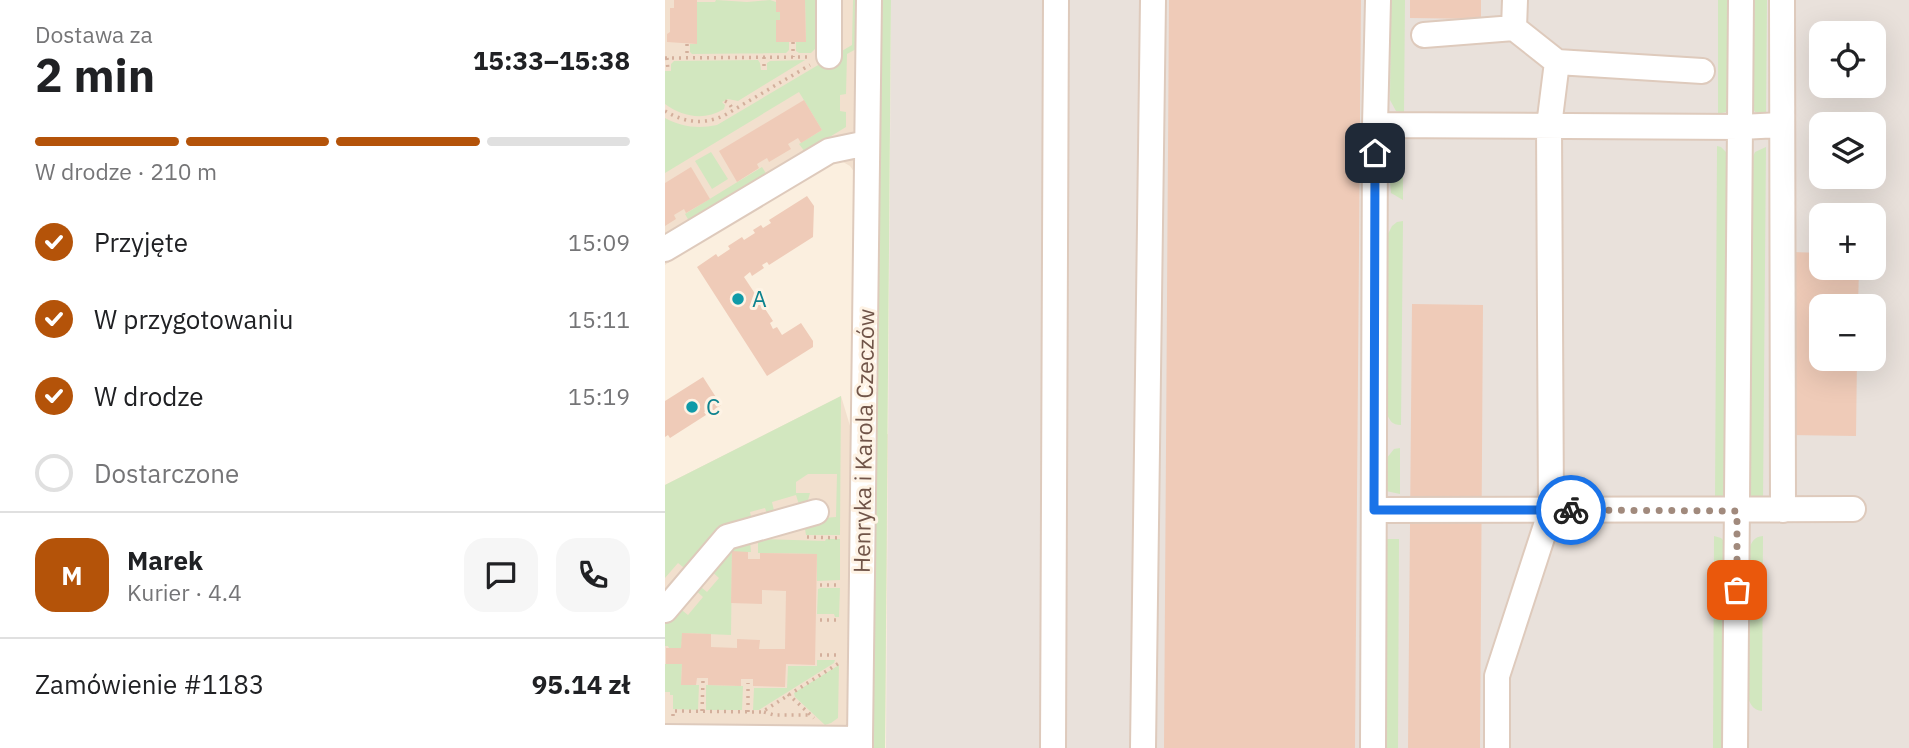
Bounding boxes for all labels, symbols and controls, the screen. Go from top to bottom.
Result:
text: Dostawa za [35,19,153,49]
map controls [1809,21,1886,371]
button: locate [1809,21,1886,98]
text: 15:33–15:38 [473,43,630,77]
text: 2 min [35,45,155,105]
button: layers [1809,112,1886,189]
pin [1345,123,1405,183]
icon: home [1356,134,1394,172]
text: W drodze · 210 m [35,156,217,186]
button: + [1809,203,1886,280]
icon: check [35,223,73,261]
text: Przyjęte [94,225,188,259]
text: 15:09 [568,227,630,257]
place label: A [752,283,767,313]
marker: A [730,291,746,307]
button: − [1809,294,1886,371]
icon: check [35,300,73,338]
text: W przygotowaniu [94,302,293,336]
text: 15:11 [568,304,630,334]
street label: Henryka i Karola Czeczów [846,308,880,573]
icon: check [35,377,73,415]
text: W drodze [94,379,204,413]
text: 15:19 [568,381,630,411]
place label: C [706,391,720,421]
marker: C [684,399,700,415]
text: Dostarczone [94,456,239,490]
courier [1536,475,1606,545]
icon: bike [1552,491,1590,529]
button: chat [464,538,538,612]
button: phone [556,538,630,612]
text: Marek [127,543,203,577]
text: M [61,558,83,592]
pin [1707,560,1767,620]
icon: bag [1718,571,1756,609]
text: Kurier · 4.4 [127,577,242,607]
text: Zamówienie #1183 [35,667,264,701]
text: 95.14 zł [532,667,630,701]

